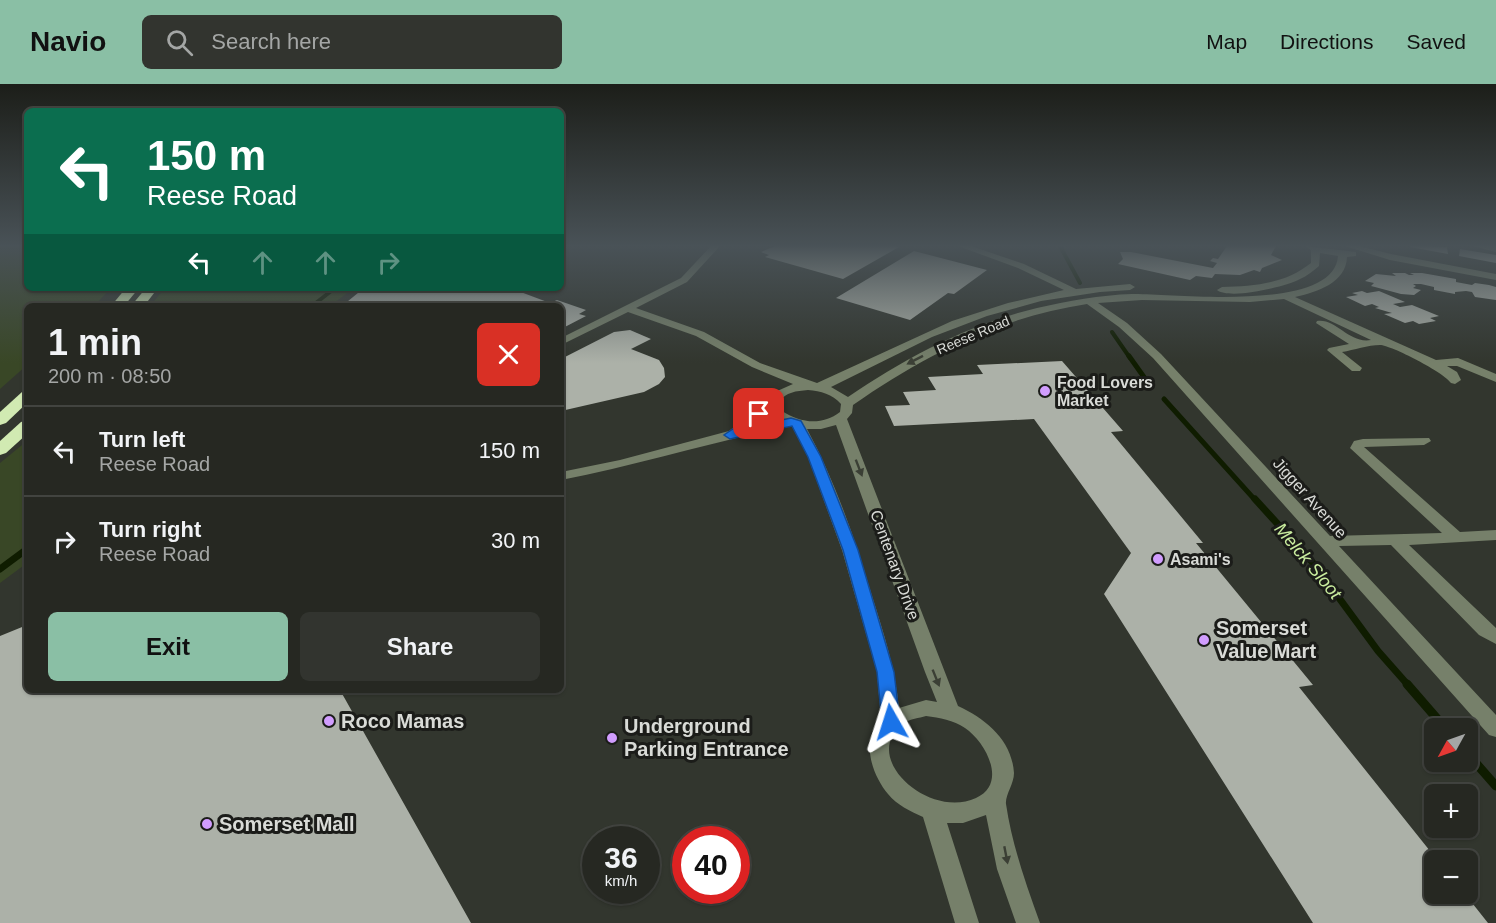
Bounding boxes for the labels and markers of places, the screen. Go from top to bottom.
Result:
place label: Food Lovers Market [1057,374,1153,409]
marker: Food Lovers Market [1038,384,1052,398]
pin [733,388,784,439]
place label: Asami's [1170,551,1231,568]
marker: Asami's [1151,552,1165,566]
place label: Somerset Value Mart [1216,617,1316,662]
marker: Somerset Value Mart [1197,633,1211,647]
place label: Roco Mamas [341,710,464,732]
marker: Roco Mamas [322,714,336,728]
place label: Underground Parking Entrance [624,715,789,760]
marker: Underground Parking Entrance [605,731,619,745]
place label: Somerset Mall [219,813,355,835]
marker: Somerset Mall [200,817,214,831]

